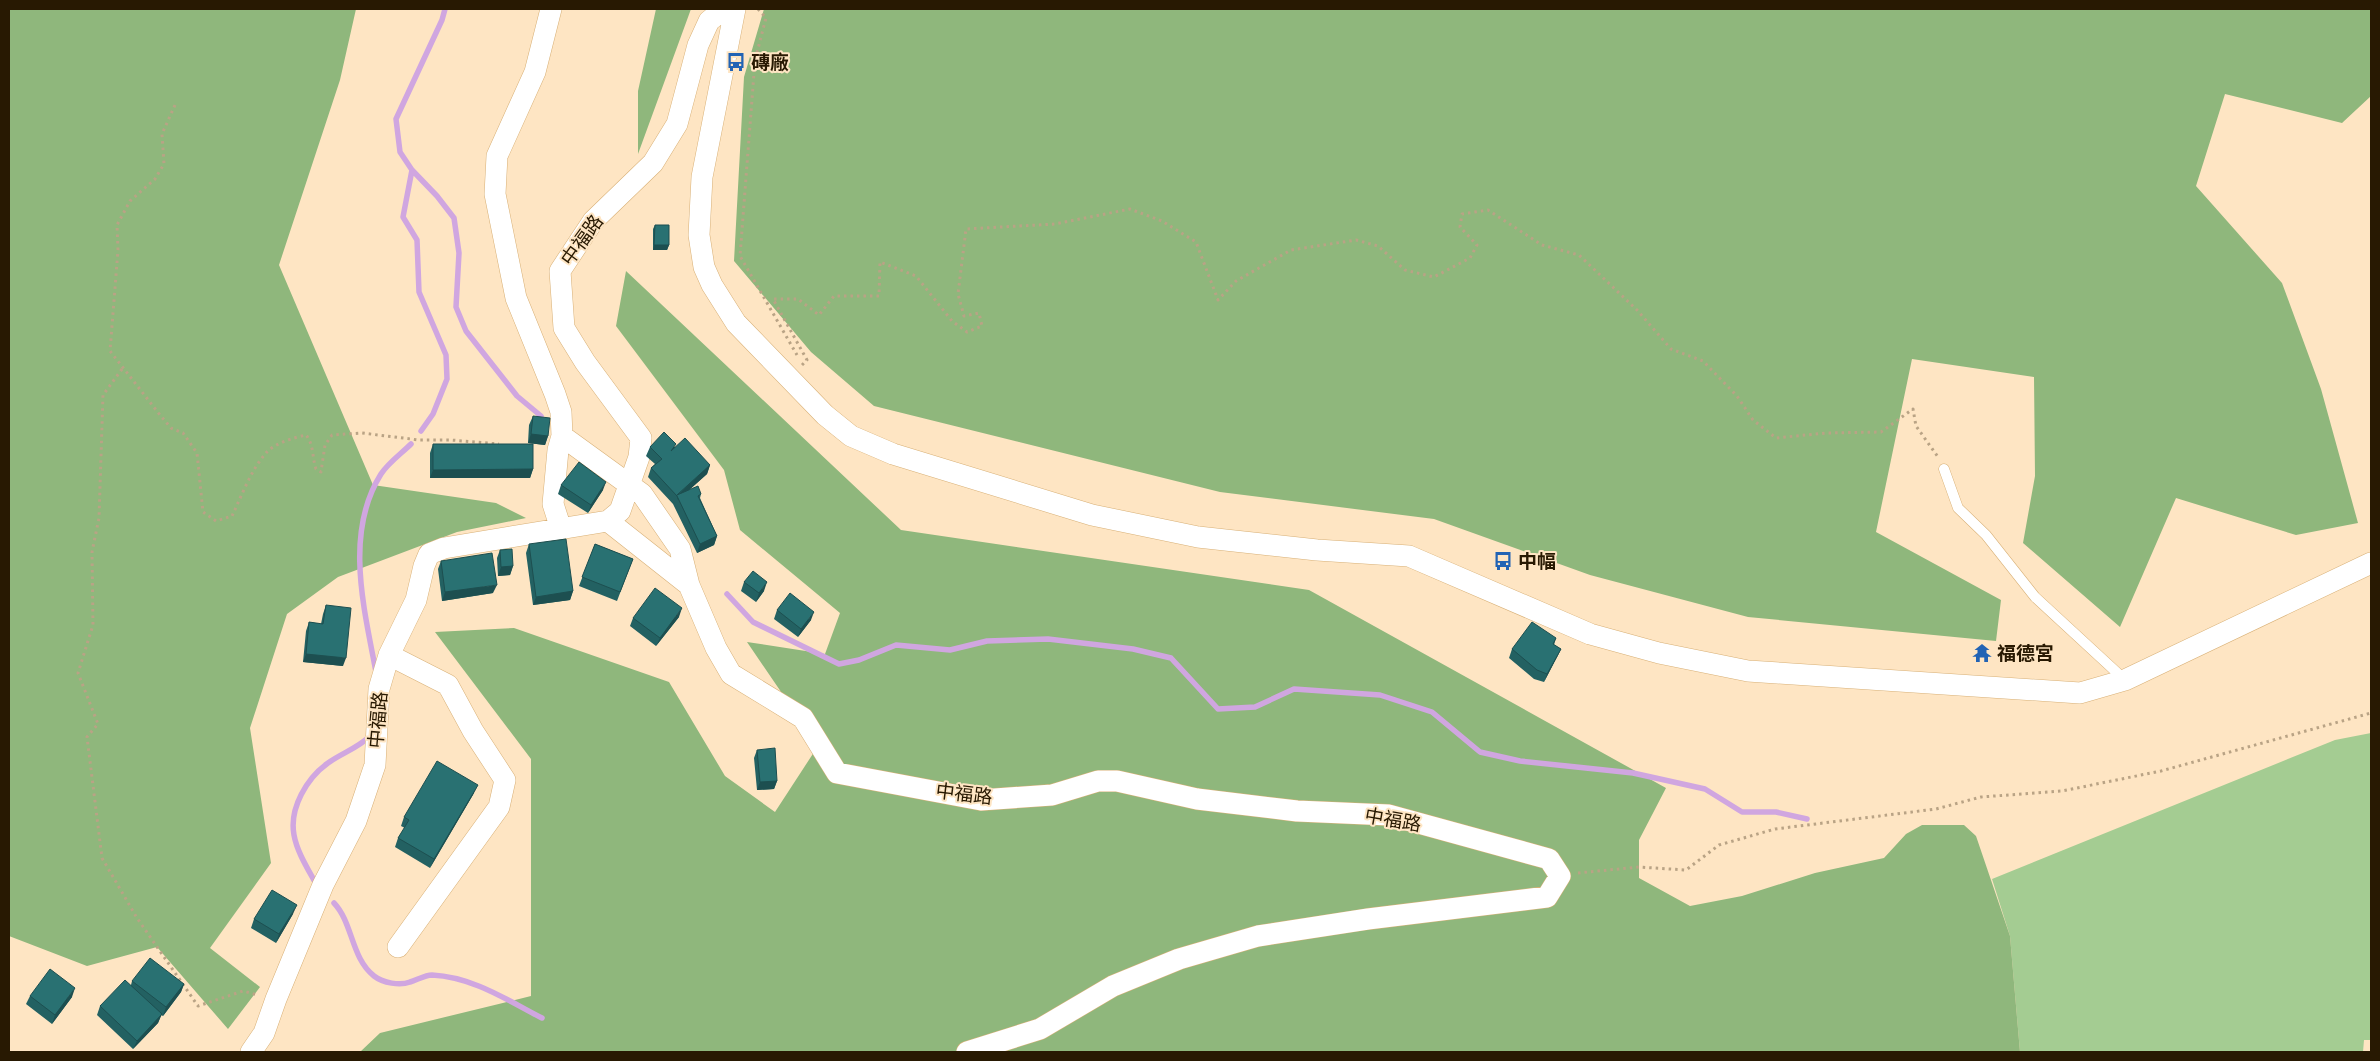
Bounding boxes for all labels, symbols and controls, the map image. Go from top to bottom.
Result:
place label: 磚廠 [751,49,789,76]
bus stop icon: 磚廠 [725,51,747,73]
street label: 中福路 [554,209,610,271]
place label: 中幅 [1518,548,1556,575]
bus stop icon: 中幅 [1492,550,1514,572]
place label: 福德宮 [1997,640,2054,667]
temple icon: 福德宮 [1971,642,1993,664]
street label: 中福路 [362,690,394,750]
street label: 中福路 [934,777,994,811]
street label: 中福路 [1363,802,1423,838]

